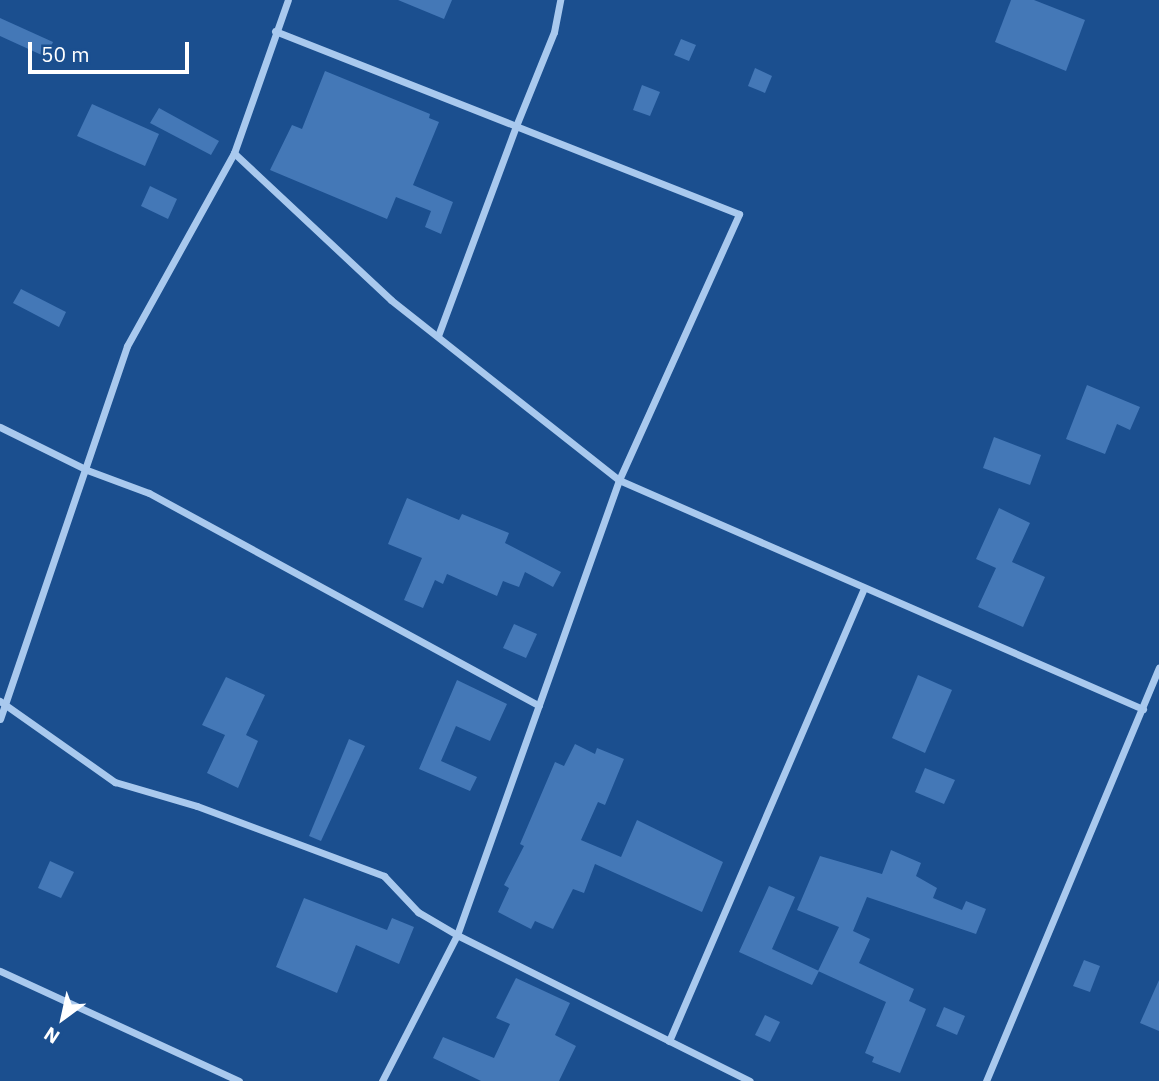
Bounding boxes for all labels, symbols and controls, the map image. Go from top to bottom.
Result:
scale bar [32,28,192,72]
text: 50 m [41,40,90,68]
north arrow [28,983,98,1053]
text: N [39,1022,64,1049]

